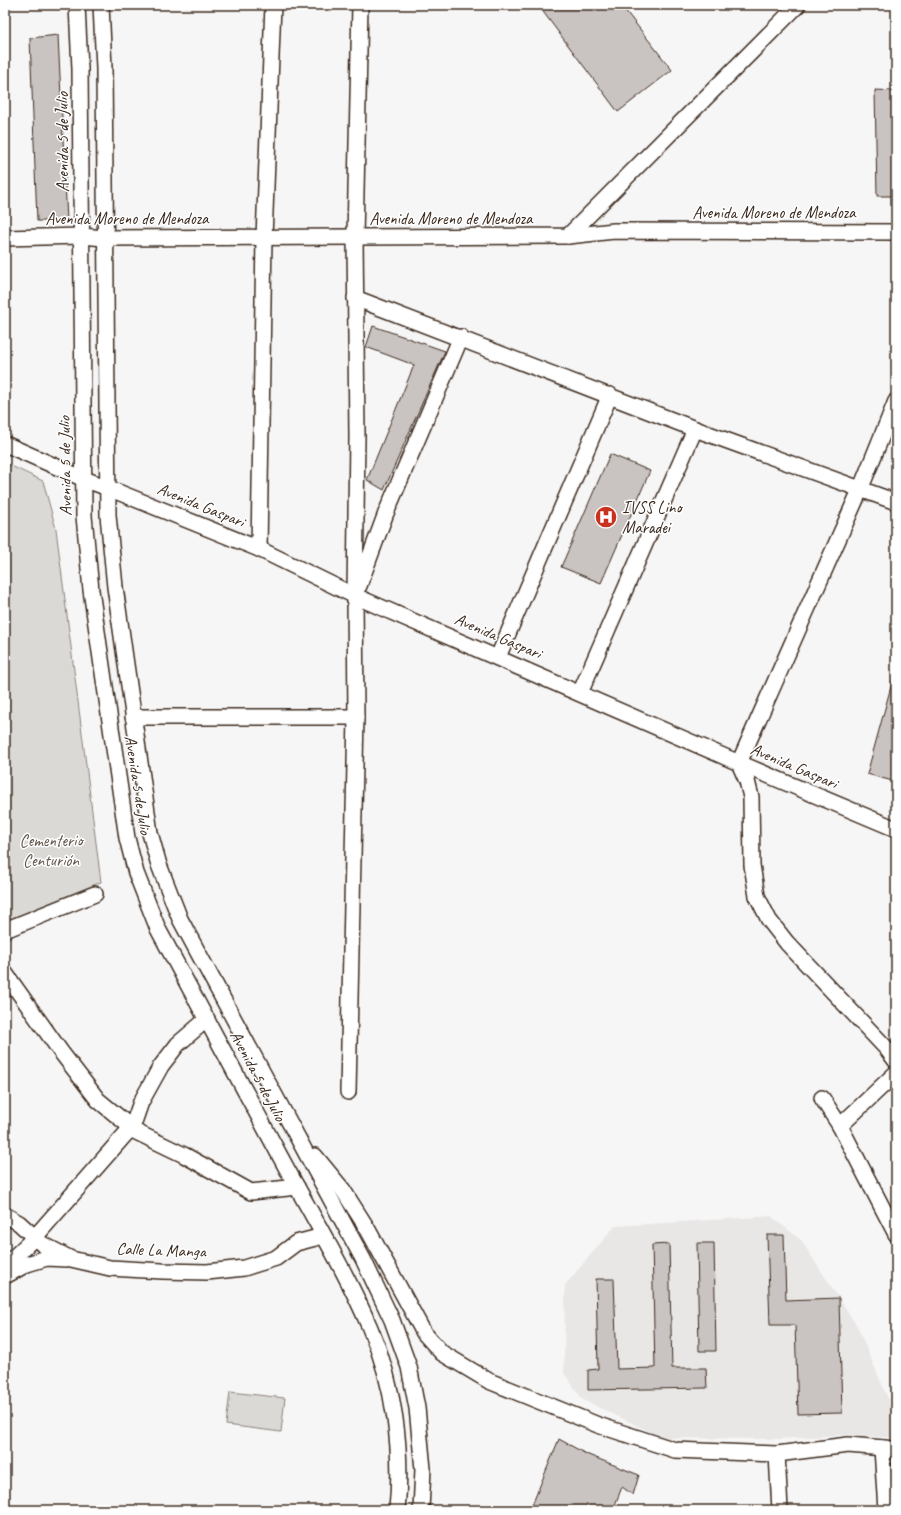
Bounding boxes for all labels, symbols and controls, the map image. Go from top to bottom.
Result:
street label: Avenida 5 de Julio [52,91,73,192]
street label: Avenida Moreno de Mendoza [692,202,857,223]
street label: Avenida Moreno de Mendoza [45,208,210,229]
street label: Avenida Moreno de Mendoza [369,208,534,229]
street label: Avenida 5 de Julio [54,415,76,516]
street label: Avenida Gaspari [154,478,250,533]
place label: IVSS Lino Maradei [622,497,683,538]
hospital icon: IVSS Lino Maradei [593,504,619,530]
street label: Avenida Gaspari [451,608,547,665]
street label: Avenida 5 de Julio [120,734,156,837]
street label: Avenida Gaspari [747,738,843,795]
park label: Cementerio Centurión [20,830,84,871]
street label: Avenida 5 de Julio [225,1027,291,1126]
street label: Calle La Manga [116,1238,207,1262]

